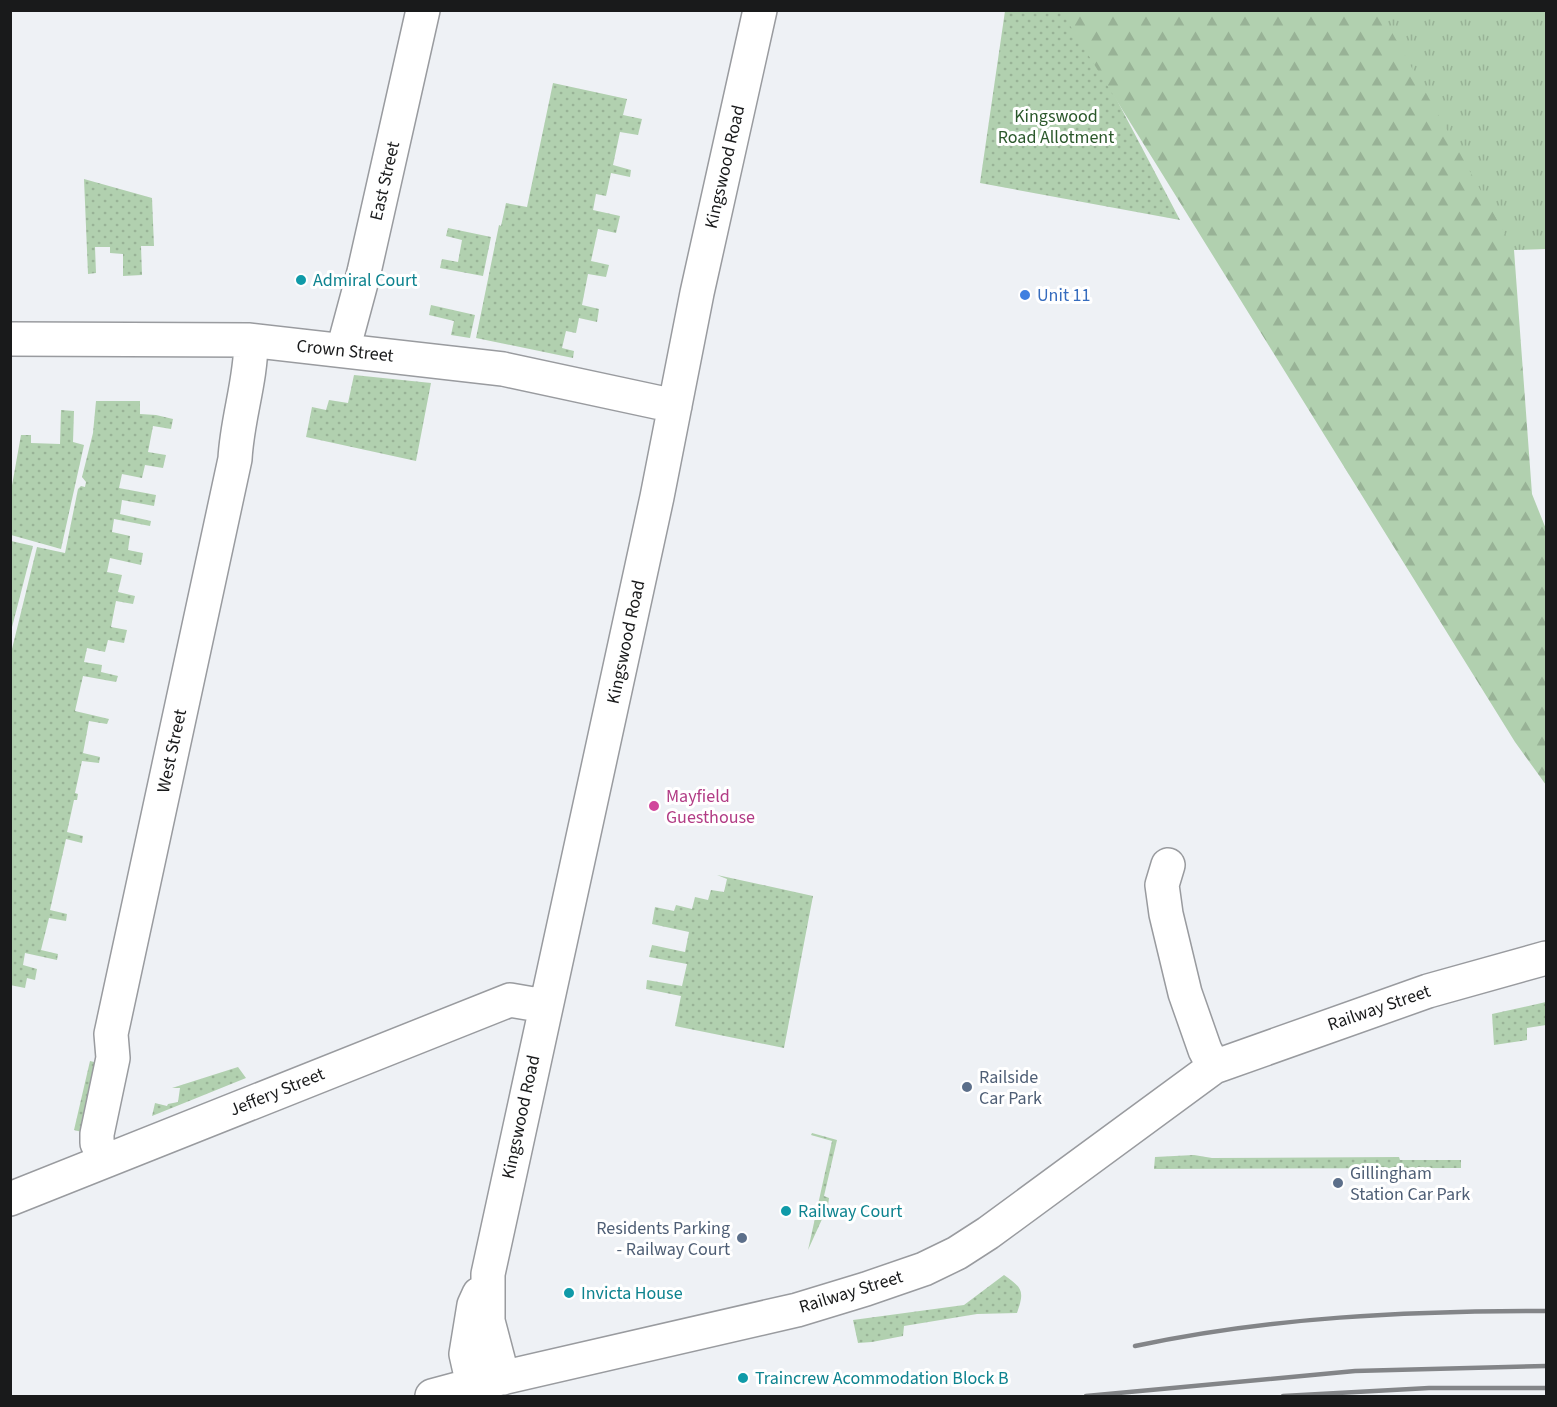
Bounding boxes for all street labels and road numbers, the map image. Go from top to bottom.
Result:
street label: Kingswood Road [699,103,751,231]
street label: East Street [364,139,406,223]
street label: Crown Street [295,333,395,369]
street label: Kingswood Road [601,578,651,706]
street label: West Street [151,707,193,795]
street label: Railway Street [1324,979,1434,1037]
street label: Kingswood Road [496,1053,546,1181]
street label: Jeffery Street [226,1062,328,1122]
street label: Railway Street [796,1264,906,1320]

